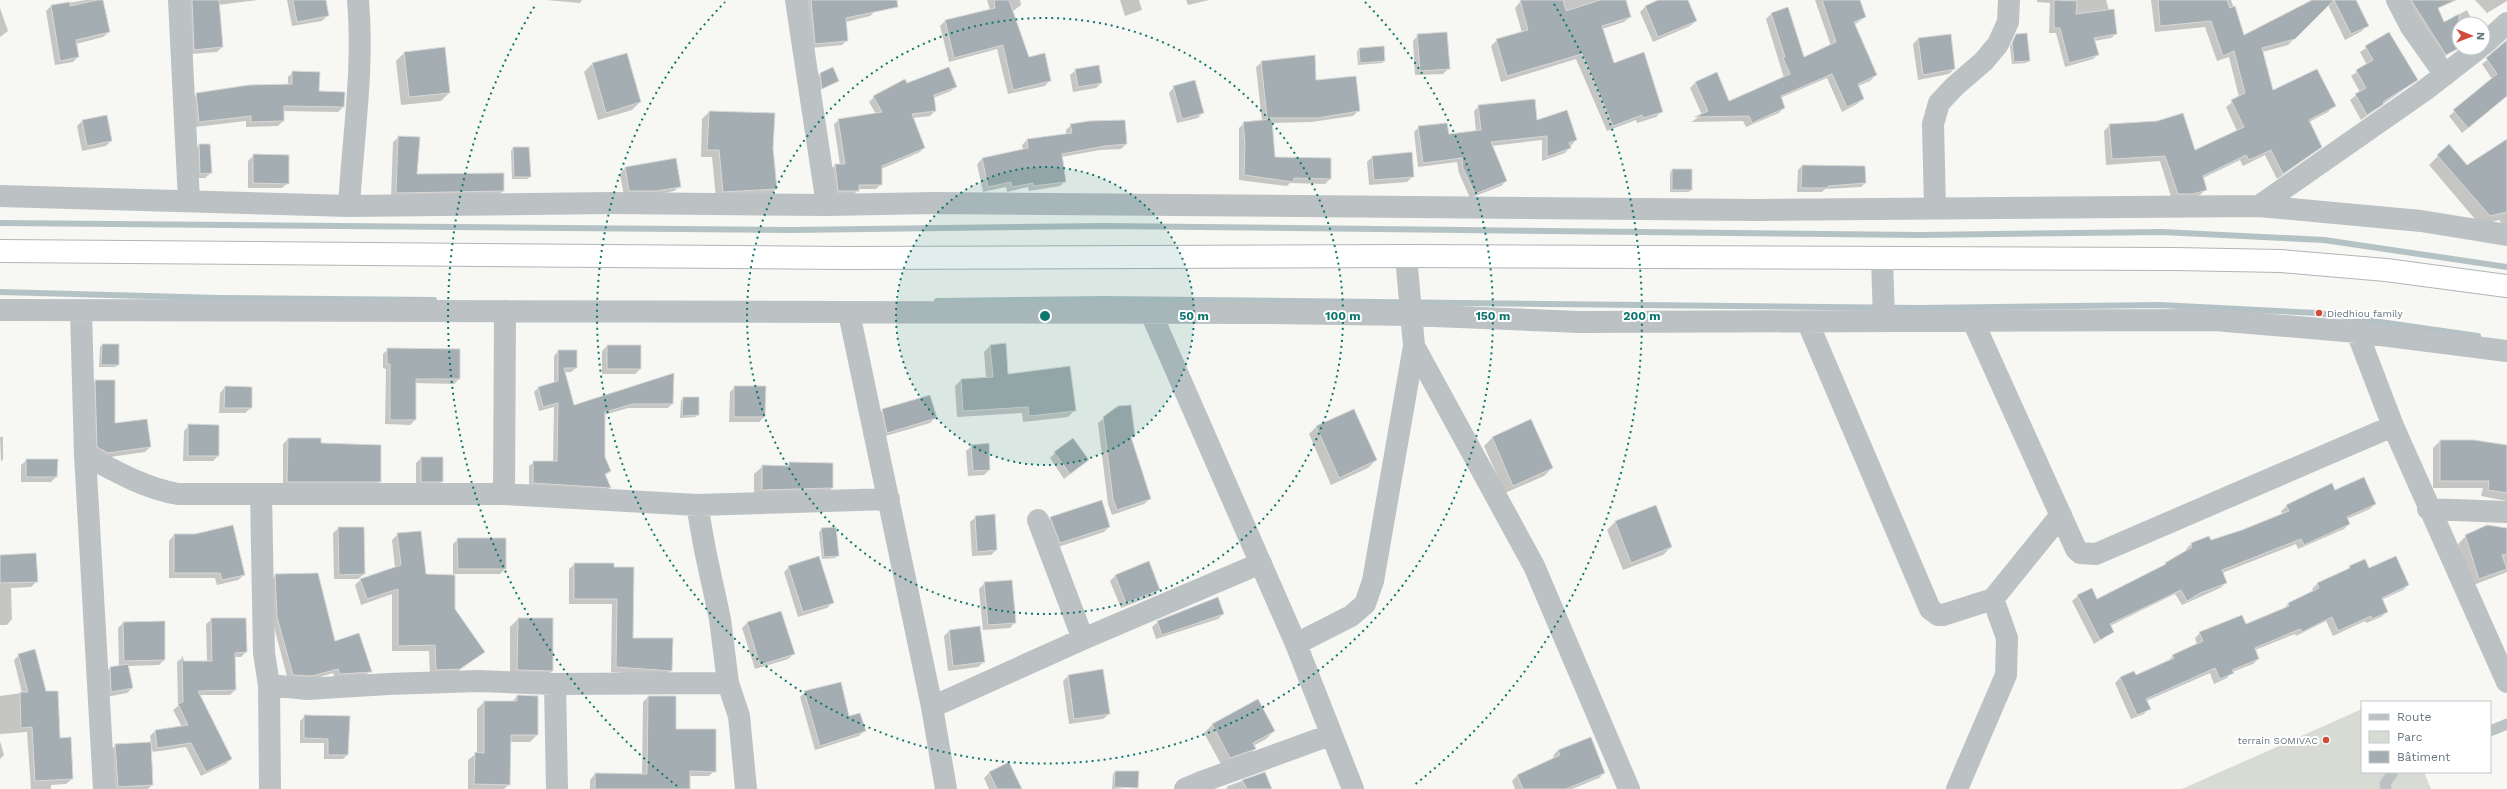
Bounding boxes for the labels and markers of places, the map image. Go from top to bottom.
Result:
marker: Diedhiou family [2314,308,2324,318]
place label: Diedhiou family [2327,308,2403,319]
centre of rings [1038,309,1052,323]
place label: terrain SOMIVAC [2238,735,2318,746]
marker: terrain SOMIVAC [2321,735,2331,745]

